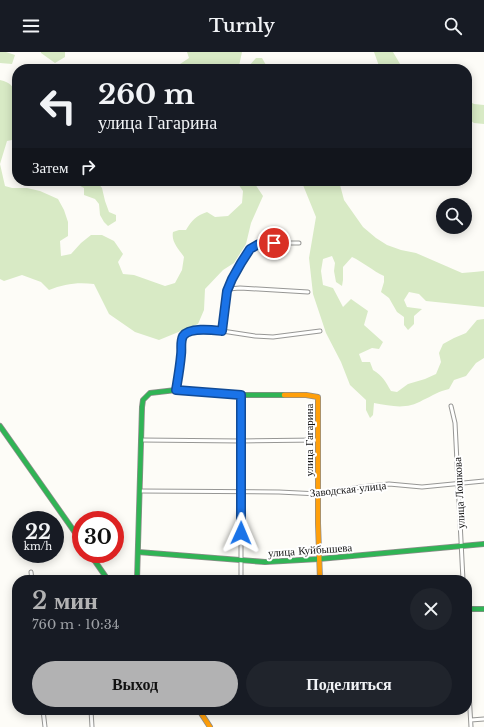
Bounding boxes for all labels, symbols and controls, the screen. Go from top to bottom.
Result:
icon: menu [20,15,42,37]
text: Turnly [209,15,275,37]
icon: search [442,15,464,37]
text: 260 m [98,77,195,112]
icon: left [32,80,84,132]
text: улица Гагарина [98,112,217,134]
icon: right [77,156,99,178]
text: Затем [32,158,69,177]
map controls [436,198,472,234]
button: search [436,198,472,234]
pin [257,226,291,260]
icon: arrive [263,232,285,254]
street label: улица Гагарина [302,403,316,476]
street label: улица Лошкова [450,457,468,529]
street label: Заводская улица [309,478,387,500]
speed limit sign: 30 [72,511,124,563]
position arrow [220,512,262,554]
text: 22 [25,520,51,544]
text: km/h [24,540,52,553]
street label: улица Куйбышева [267,540,353,560]
text: 2 мин [32,586,98,615]
button: close [410,588,452,630]
text: 760 m · 10:34 [32,616,119,633]
button: Выход [32,661,238,707]
button: Поделиться [246,661,452,707]

